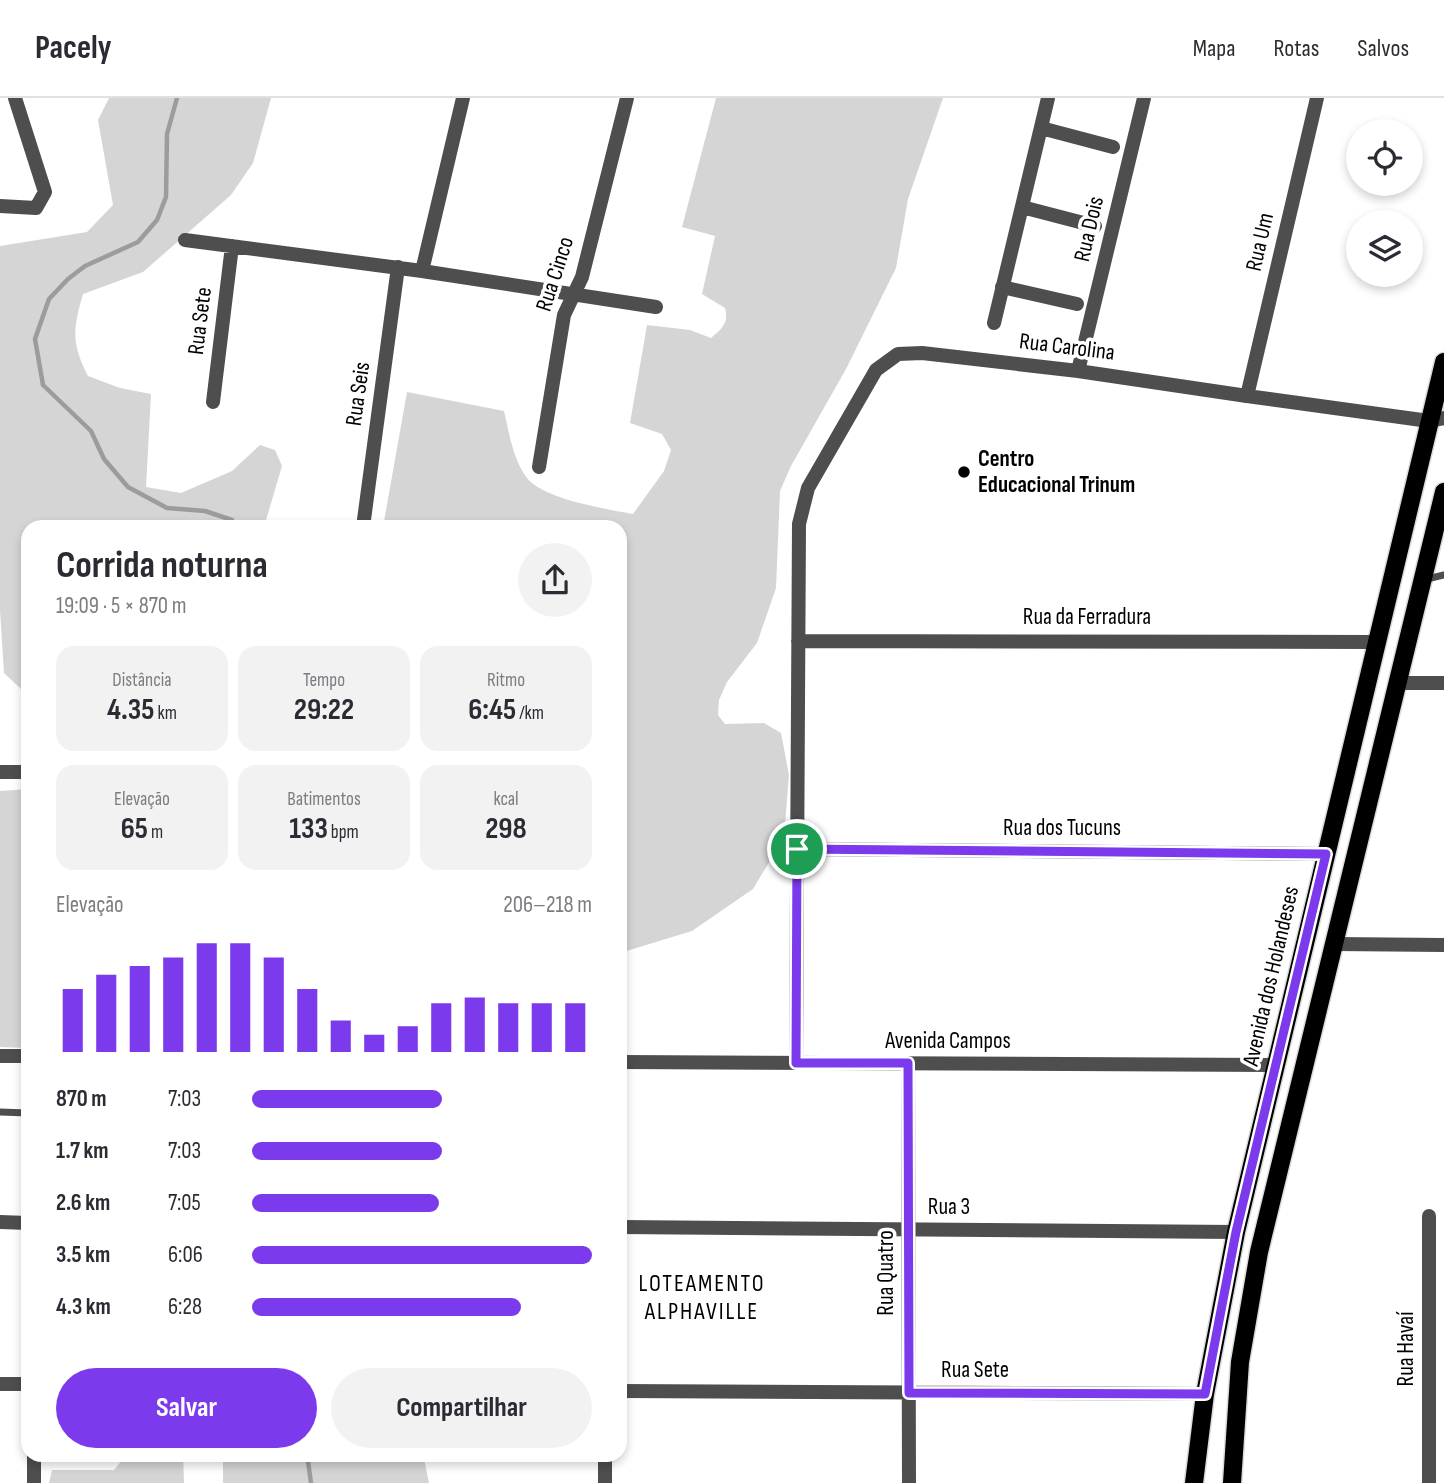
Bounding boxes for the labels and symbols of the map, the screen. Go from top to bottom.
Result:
street label: Rua Dois [1068,194,1110,264]
street label: Rua Um [1240,210,1280,274]
street label: Rua Cinco [530,233,580,315]
street label: Rua Sete [182,286,218,356]
street label: Rua Carolina [1018,327,1116,367]
street label: Rua Seis [340,360,376,428]
place label: Centro Educacional Trinum [978,445,1135,499]
marker: Centro Educacional Trinum [956,464,972,480]
street label: Rua da Ferradura [1023,603,1151,631]
street label: Rua dos Tucuns [1003,814,1121,842]
pin [767,819,827,879]
street label: Avenida dos Holandeses [1236,883,1305,1070]
street label: Avenida Campos [884,1027,1011,1055]
street label: Rua 3 [928,1193,970,1221]
street label: Rua Quatro [872,1230,900,1316]
district label: LOTEAMENTO ALPHAVILLE [638,1269,766,1326]
street label: Rua Havaí [1392,1311,1420,1386]
street label: Rua Sete [941,1356,1009,1384]

